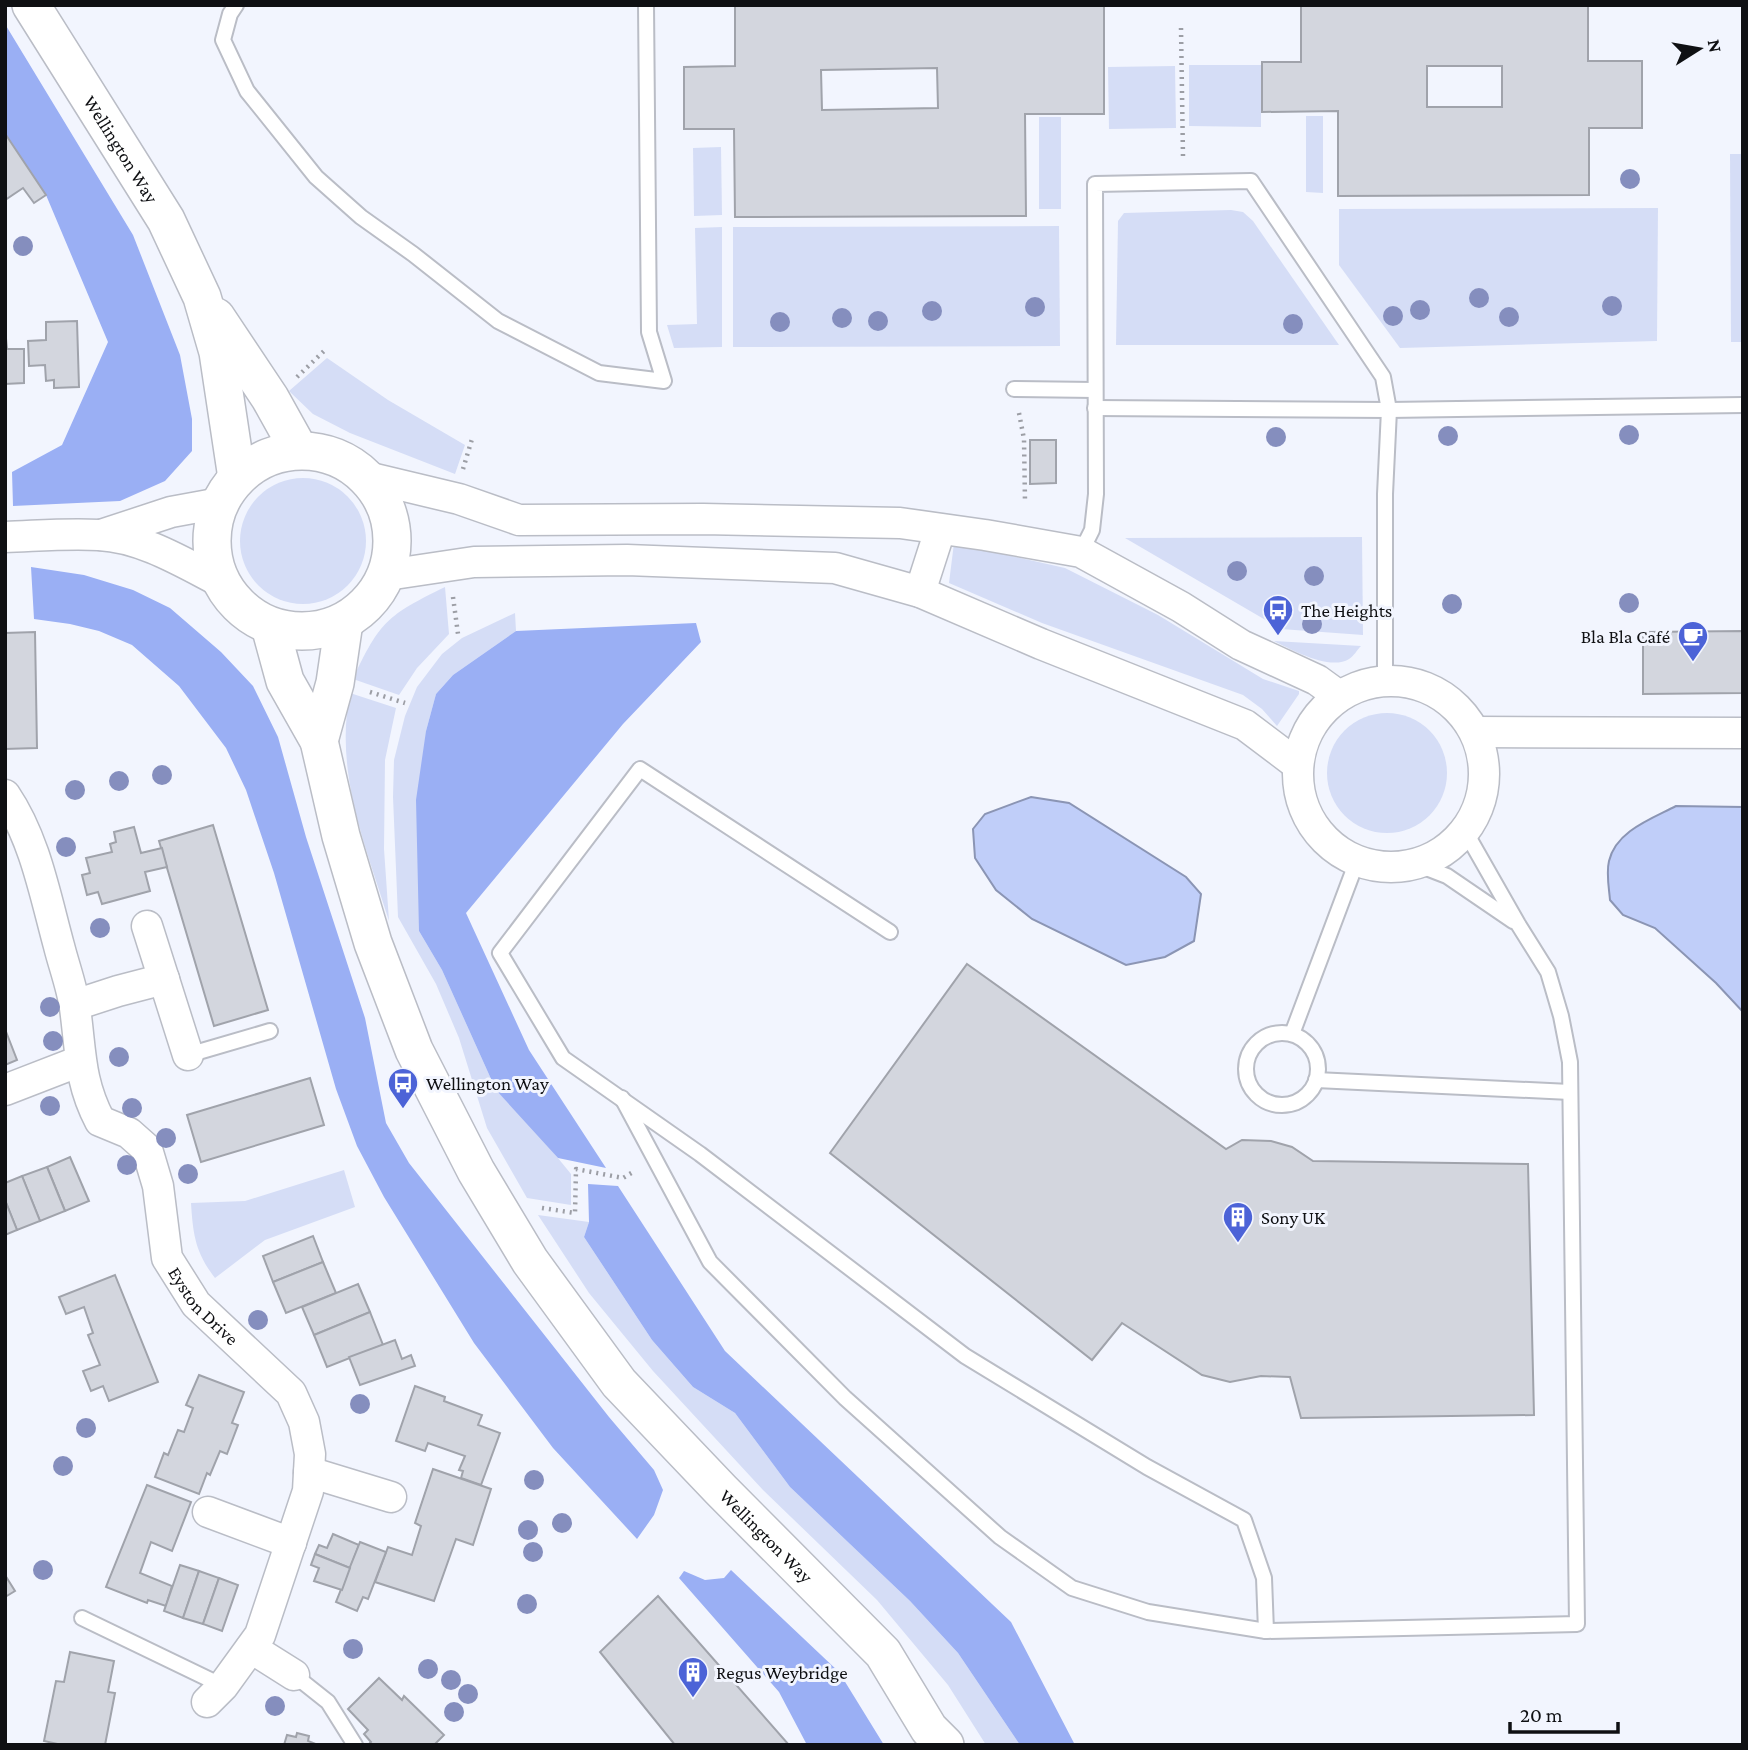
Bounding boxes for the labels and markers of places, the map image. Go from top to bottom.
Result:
bus stop icon: The Heights [1261,593,1295,637]
place label: The Heights [1301,600,1392,621]
cafe icon: Bla Bla Café [1676,619,1710,663]
place label: Bla Bla Café [1581,626,1670,647]
bus stop icon: Wellington Way [386,1066,420,1110]
place label: Wellington Way [426,1073,549,1094]
building icon: Sony UK [1221,1200,1255,1244]
place label: Sony UK [1261,1207,1326,1228]
building icon: Regus Weybridge [676,1655,710,1699]
place label: Regus Weybridge [716,1662,847,1683]

